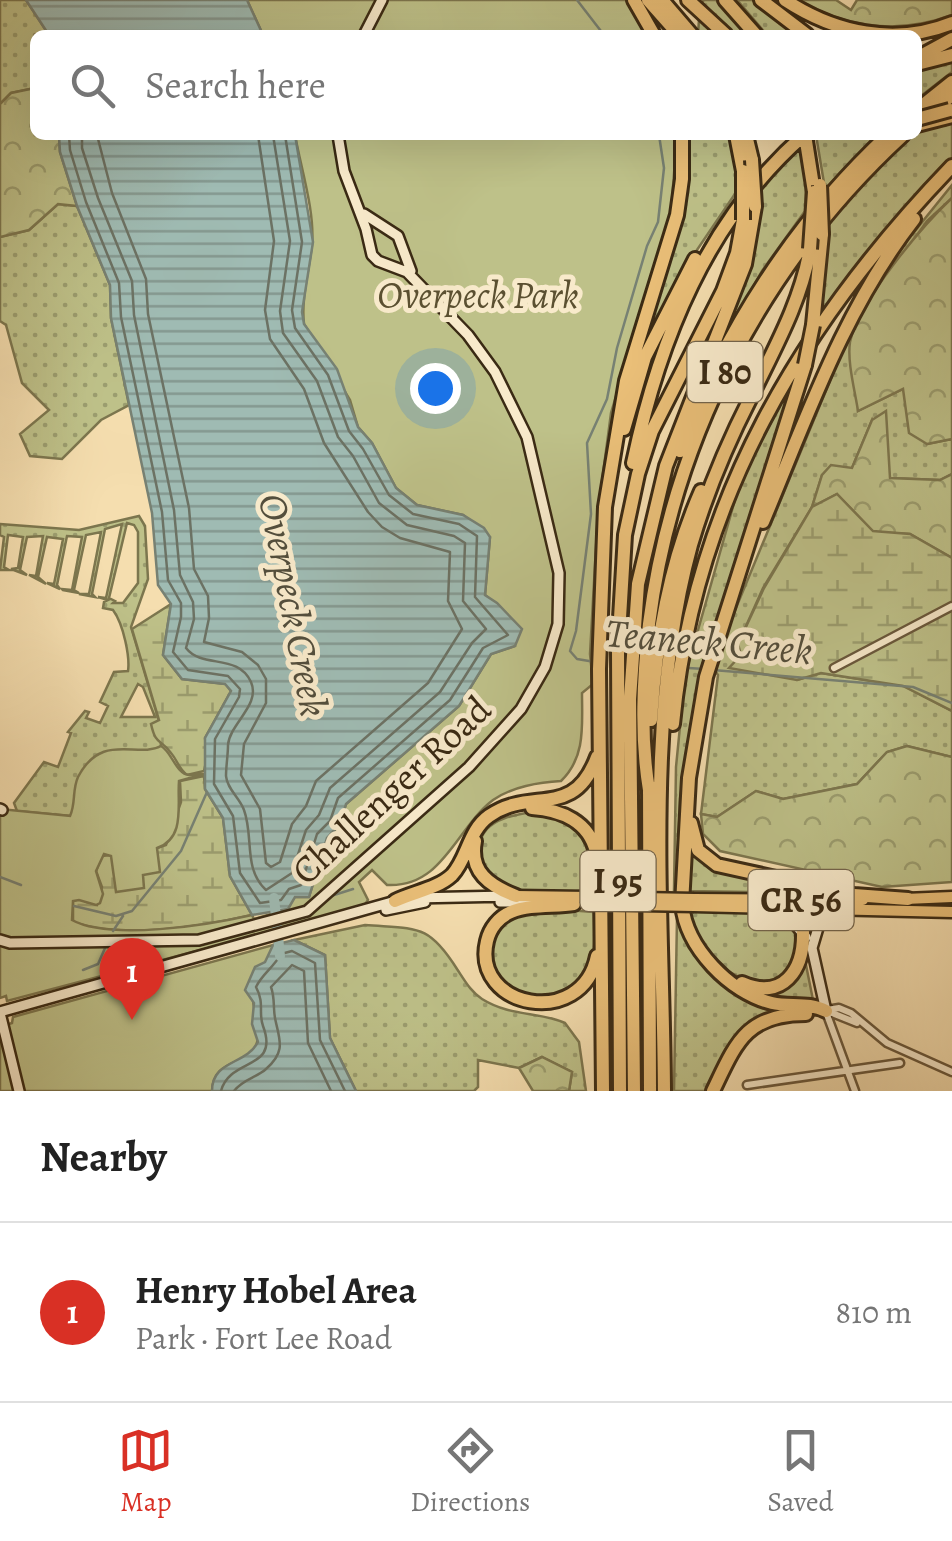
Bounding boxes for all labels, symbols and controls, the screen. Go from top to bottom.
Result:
search box [30,30,922,140]
icon: search [65,58,120,113]
text: Search here [145,59,326,111]
park label: Overpeck Park [377,269,579,321]
road number: I 80 [688,342,762,402]
your location [410,363,461,414]
water label: Overpeck Creek [245,489,342,721]
water label: Teaneck Creek [603,605,814,678]
street label: Challenger Road [280,683,503,896]
road number: I 95 [580,851,656,911]
road number: CR 56 [748,870,854,930]
pin: 1 [100,938,164,1020]
text: Nearby [40,1128,167,1185]
text: Henry Hobel Area [135,1264,417,1316]
text: 1 [67,1290,78,1334]
text: 810 m [836,1290,912,1334]
text: Park · Fort Lee Road [135,1316,392,1360]
tab: Map [118,1423,173,1521]
tab: Directions [410,1423,530,1521]
tab: Saved [767,1423,834,1521]

